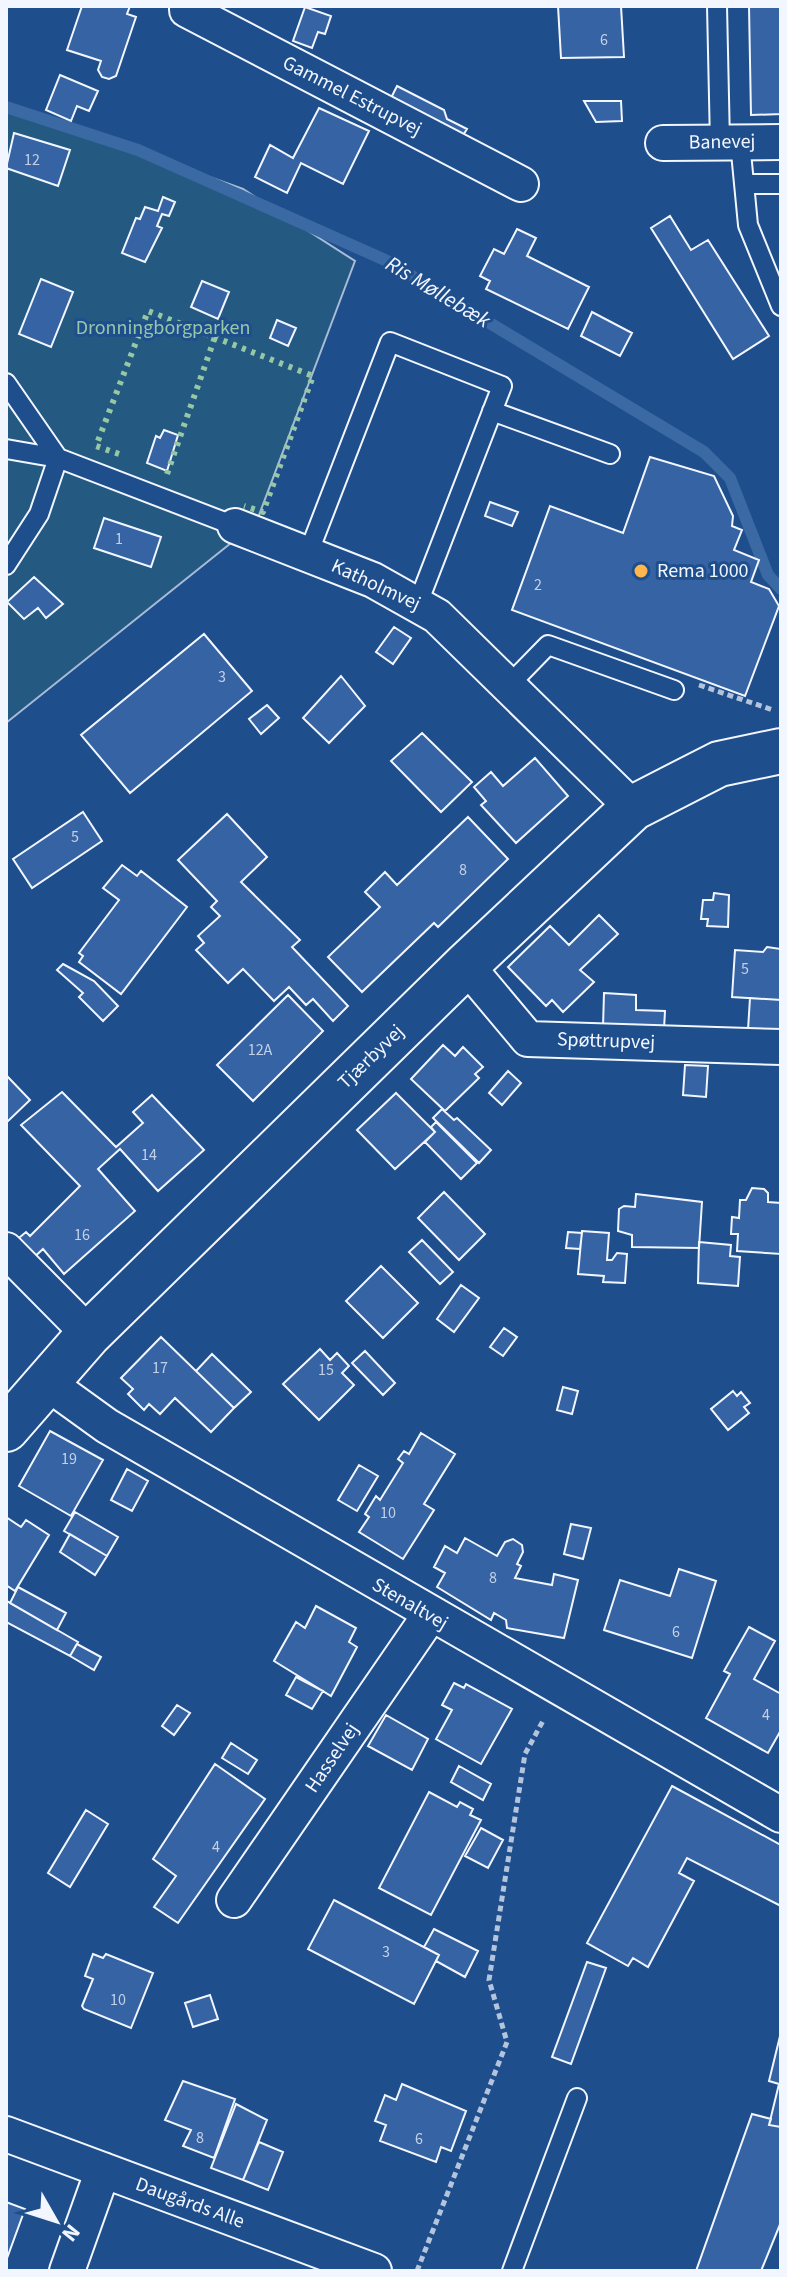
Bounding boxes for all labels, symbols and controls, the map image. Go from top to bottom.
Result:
house number: 6 [600,29,608,51]
street label: Gammel Estrupvej [278,49,426,143]
street label: Banevej [688,127,756,157]
house number: 12 [24,149,40,171]
water label: Ris Møllebæk [379,248,497,336]
park label: Dronningborgparken [76,314,250,342]
house number: 1 [115,528,123,550]
street label: Katholmvej [327,552,425,618]
place label: Rema 1000 [657,557,749,585]
marker: Rema 1000 [632,562,650,580]
house number: 2 [534,574,542,596]
house number: 3 [218,666,226,688]
house number: 5 [71,826,79,848]
house number: 8 [459,859,467,881]
house number: 5 [741,958,749,980]
street label: Tjærbyvej [332,1018,410,1096]
street label: Spøttrupvej [556,1025,656,1057]
house number: 12A [248,1039,273,1061]
house number: 14 [141,1144,157,1166]
house number: 16 [74,1224,90,1246]
house number: 17 [152,1357,168,1379]
house number: 15 [318,1359,334,1381]
house number: 19 [61,1448,77,1470]
house number: 10 [380,1502,396,1524]
house number: 8 [489,1567,497,1589]
street label: Stenaltvej [367,1571,453,1637]
house number: 6 [672,1621,680,1643]
house number: 4 [762,1704,770,1726]
street label: Hasselvej [298,1717,366,1799]
house number: 4 [212,1836,220,1858]
house number: 3 [382,1941,390,1963]
house number: 10 [110,1989,126,2011]
house number: 8 [196,2127,204,2149]
house number: 6 [415,2128,423,2150]
street label: Daugårds Alle [132,2170,249,2236]
north arrow [16,2181,96,2261]
text: N [54,2217,88,2249]

